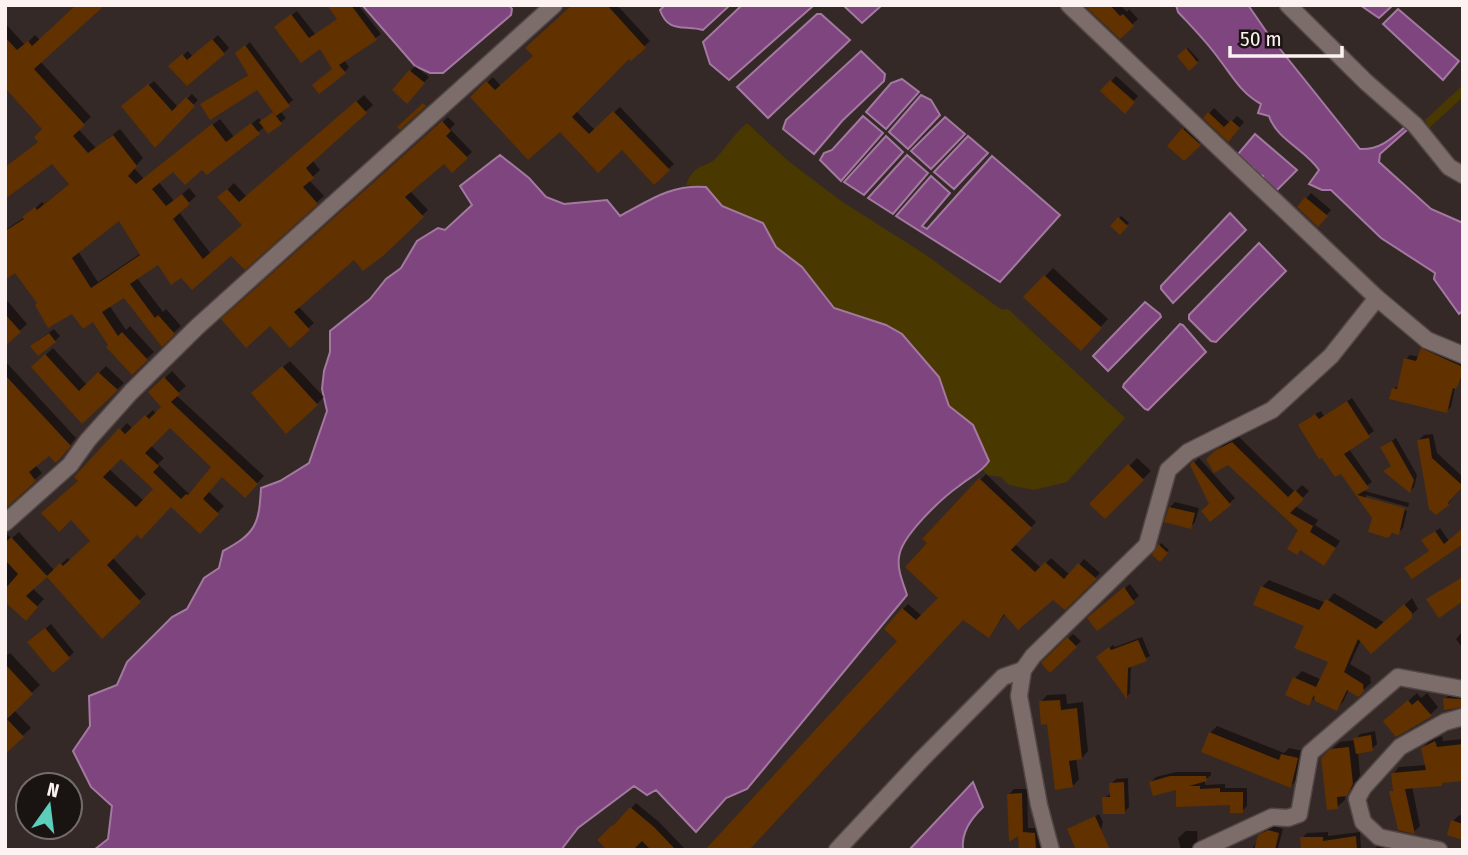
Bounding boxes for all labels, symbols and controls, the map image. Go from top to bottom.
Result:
scale bar [1230,14,1342,58]
text: 50 m [1240,26,1282,52]
north arrow [14,771,84,841]
text: N [45,777,61,803]

